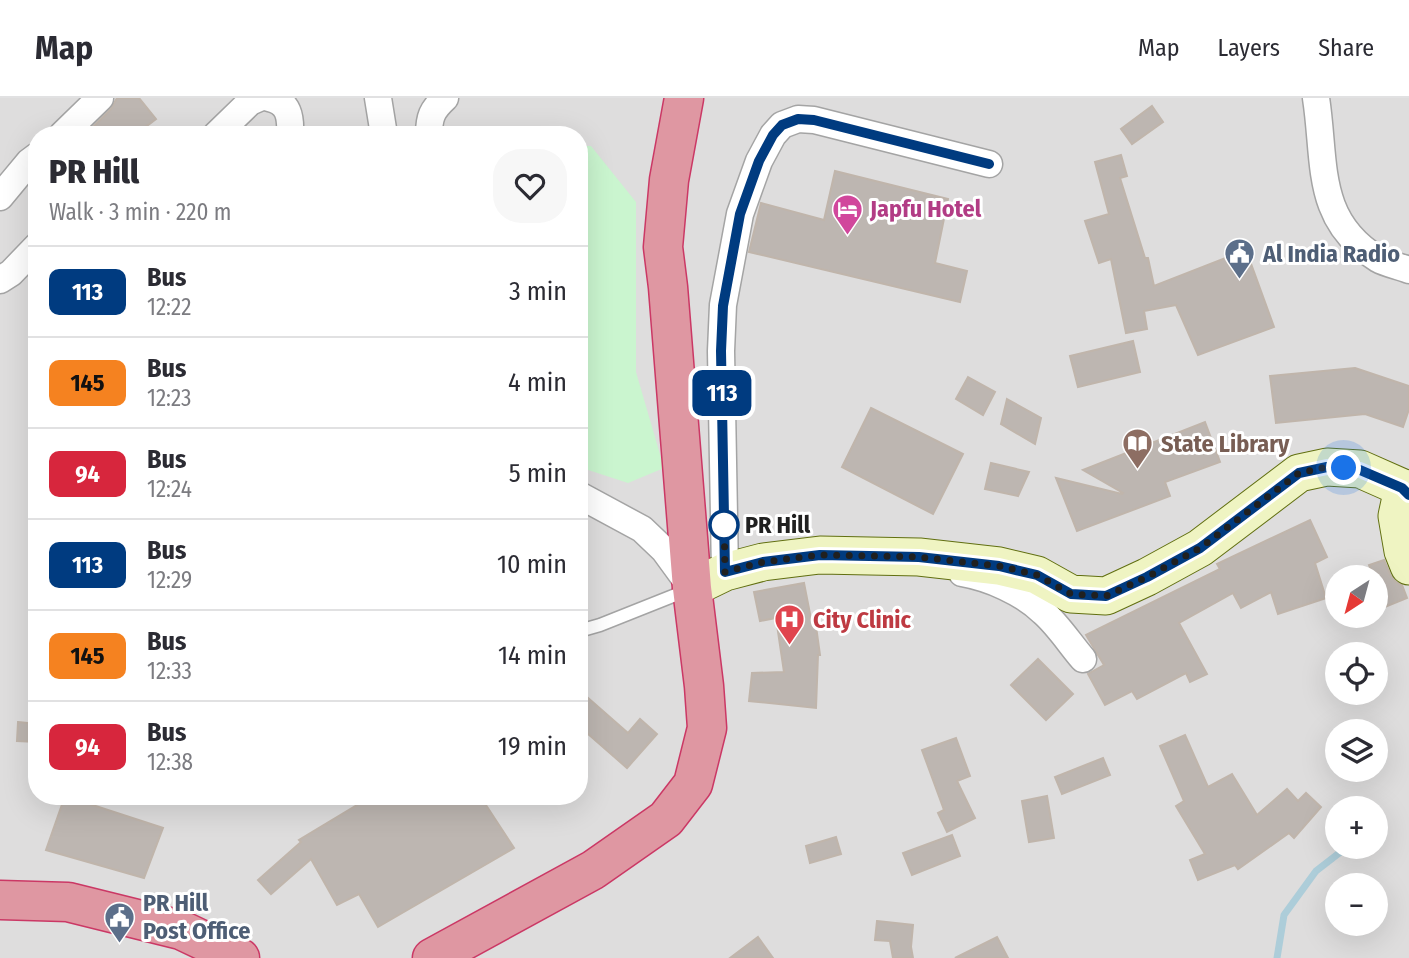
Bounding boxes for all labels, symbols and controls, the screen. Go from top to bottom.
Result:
text: Map [35,28,93,68]
text: Map [1138,34,1180,62]
text: Layers [1218,34,1280,62]
text: Share [1318,34,1374,62]
button: heart [493,149,567,223]
text: PR Hill [49,152,139,192]
hotel icon: Japfu Hotel [830,192,864,236]
place label: Japfu Hotel [869,195,982,223]
text: Walk · 3 min · 220 m [49,198,231,226]
public building icon: Al India Radio [1223,237,1257,281]
place label: Al India Radio [1262,240,1400,268]
text: Bus [147,262,186,293]
text: 3 min [509,276,567,307]
text: 113 [72,278,103,306]
text: 12:22 [147,293,191,321]
text: Bus [147,353,186,384]
text: 4 min [508,367,567,398]
text: 145 [70,369,105,397]
line badge: 113 [682,370,762,416]
text: 113 [706,379,738,407]
text: 12:23 [147,384,191,412]
library icon: State Library [1121,427,1155,471]
place label: State Library [1161,430,1290,458]
text: Bus [147,444,186,475]
your location [1326,450,1361,485]
text: 5 min [509,458,567,489]
text: 94 [75,460,100,488]
text: 12:24 [147,475,192,503]
marker: PR Hill [709,510,739,540]
place label: PR Hill [745,511,811,539]
text: Bus [147,535,186,566]
text: 10 min [497,549,567,580]
text: 113 [72,551,103,579]
north arrow [1325,565,1388,628]
map controls [1325,565,1388,936]
text: 12:29 [147,566,192,594]
hospital icon: City Clinic [773,603,807,647]
place label: City Clinic [813,606,911,634]
text: Bus [147,626,186,657]
text: 14 min [498,640,567,671]
text: 145 [70,642,105,670]
button: locate [1325,642,1388,705]
text: 12:33 [147,657,192,685]
text: Bus [147,717,186,748]
button: layers [1325,719,1388,782]
text: 19 min [498,731,567,762]
text: 94 [75,733,100,761]
text: 12:38 [147,748,193,776]
button: + [1325,796,1388,859]
button: − [1325,873,1388,936]
place label: PR Hill Post Office [143,889,250,945]
public building icon: PR Hill Post Office [103,900,137,944]

